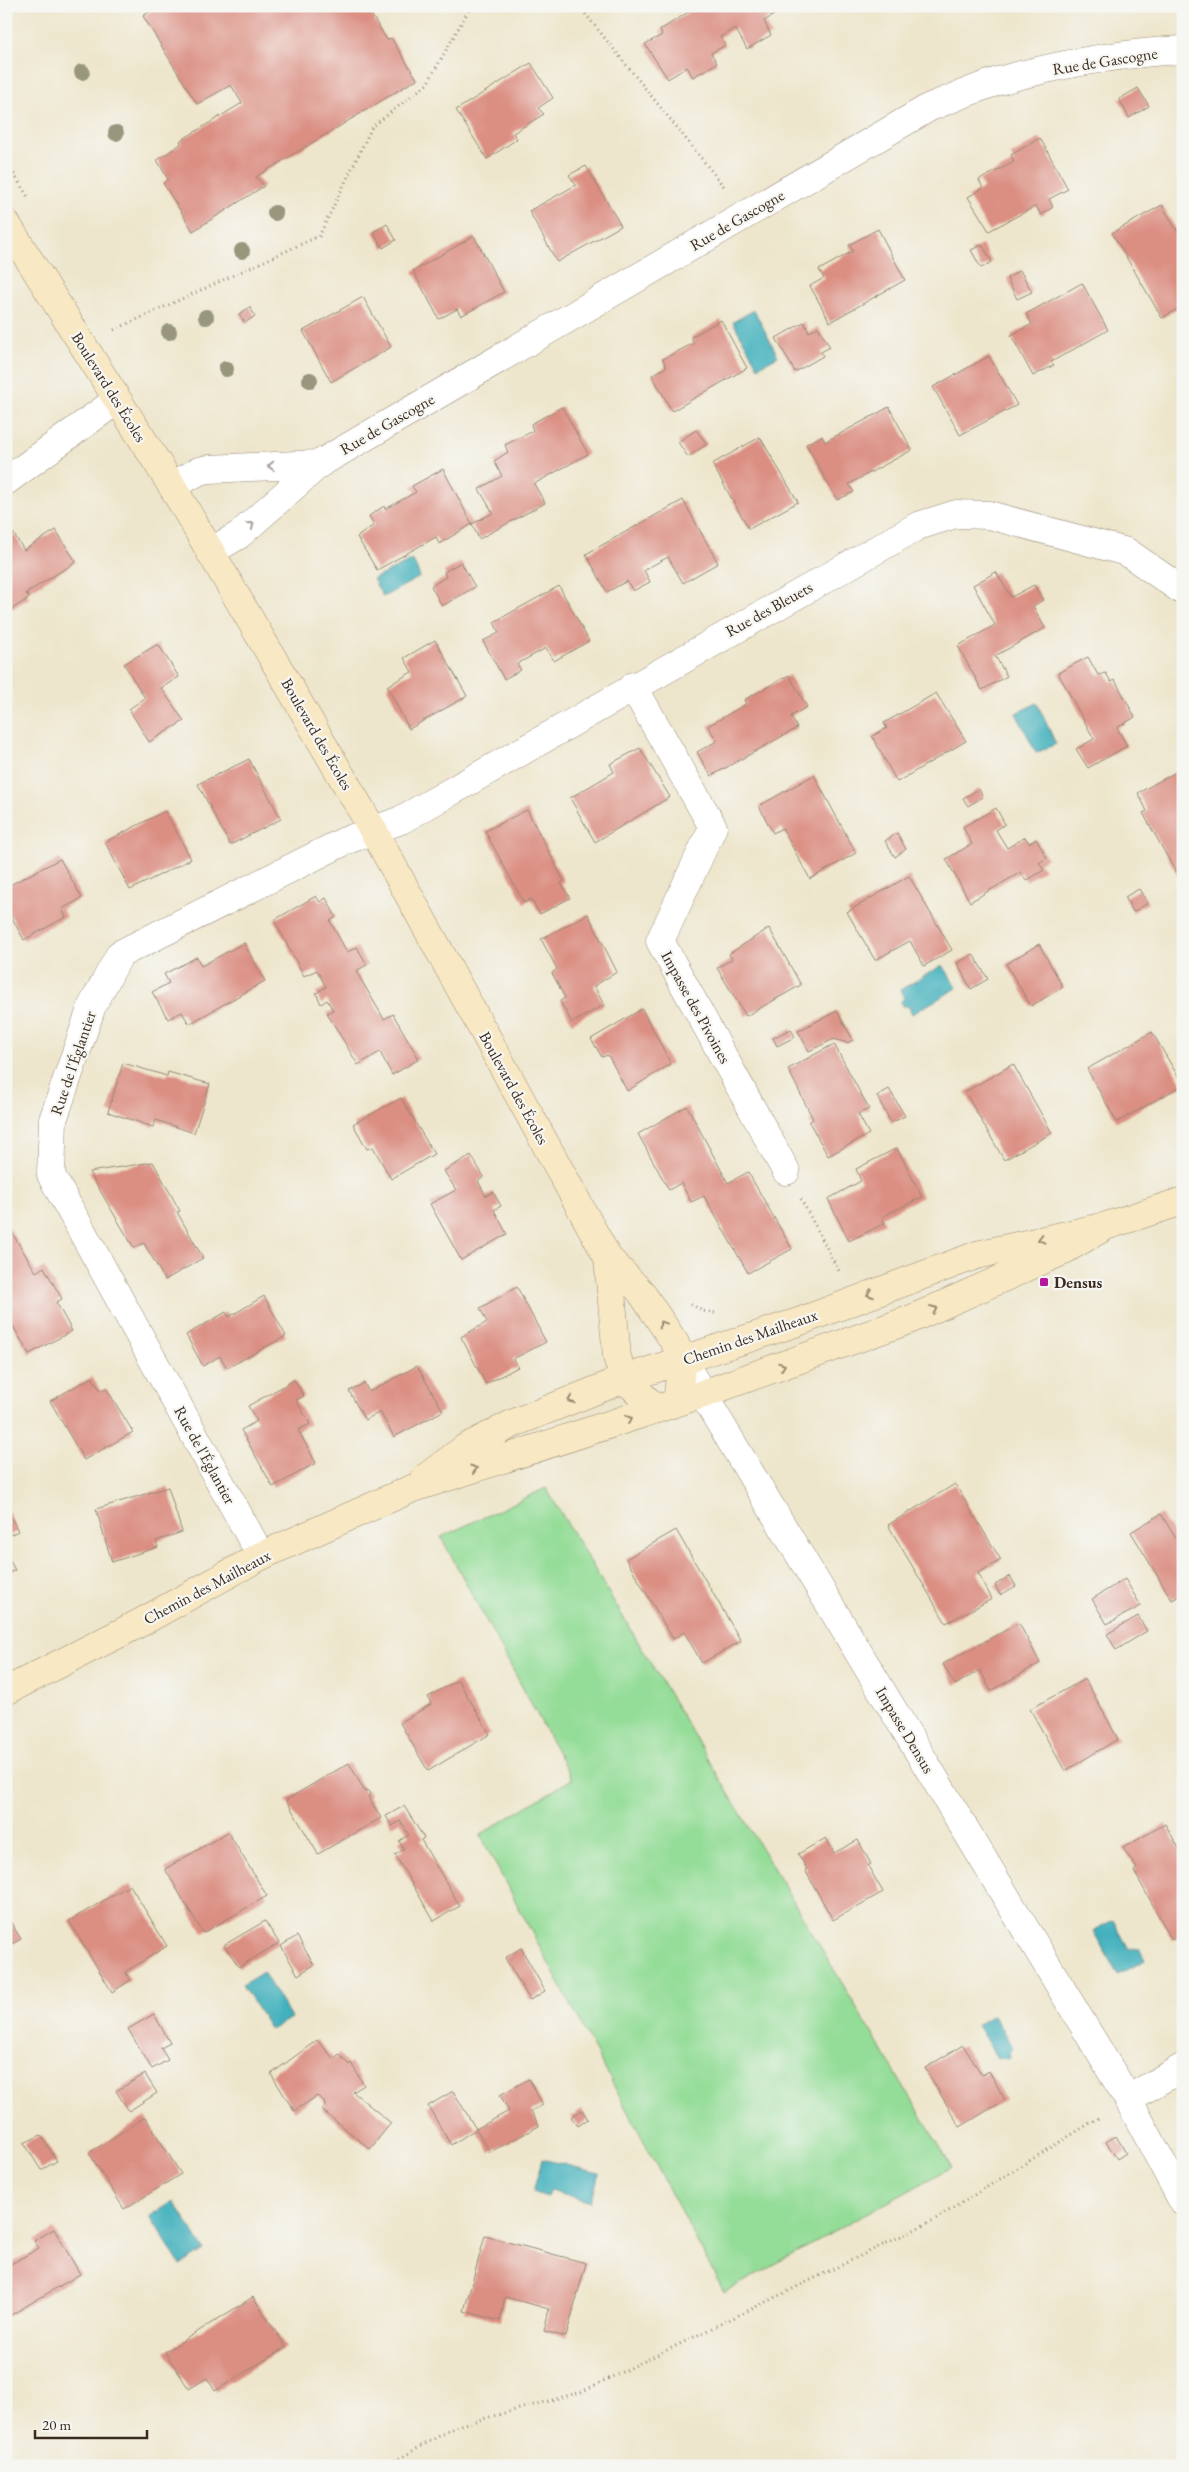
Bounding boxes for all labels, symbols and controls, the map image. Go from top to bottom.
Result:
street label: Rue de Gascogne [1051,42,1159,80]
street label: Rue de Gascogne [686,184,788,256]
street label: Boulevard des Écoles [67,328,151,446]
street label: Rue de Gascogne [336,388,438,460]
one-way arrow [266,460,274,471]
one-way arrow [245,522,254,531]
street label: Rue des Bleuets [722,576,816,642]
street label: Boulevard des Écoles [276,674,358,794]
street label: Impasse des Pivoines [656,947,736,1067]
street label: Rue de l'Églantier [45,1007,101,1118]
street label: Boulevard des Écoles [474,1028,554,1148]
one-way arrow [1036,1233,1045,1244]
place label: Densus [1054,1272,1103,1293]
marker: Densus [1038,1276,1050,1288]
one-way arrow [866,1288,875,1298]
street label: Chemin des Mailheaux [680,1304,820,1370]
one-way arrow [929,1304,938,1315]
one-way arrow [659,1321,668,1330]
one-way arrow [778,1362,786,1372]
one-way arrow [567,1394,576,1405]
street label: Rue de l'Églantier [169,1402,241,1508]
one-way arrow [624,1415,632,1425]
one-way arrow [470,1465,478,1475]
street label: Chemin des Mailheaux [140,1545,274,1629]
street label: Impasse Densus [871,1683,939,1777]
scale bar [35,2407,148,2439]
text: 20 m [42,2415,71,2434]

